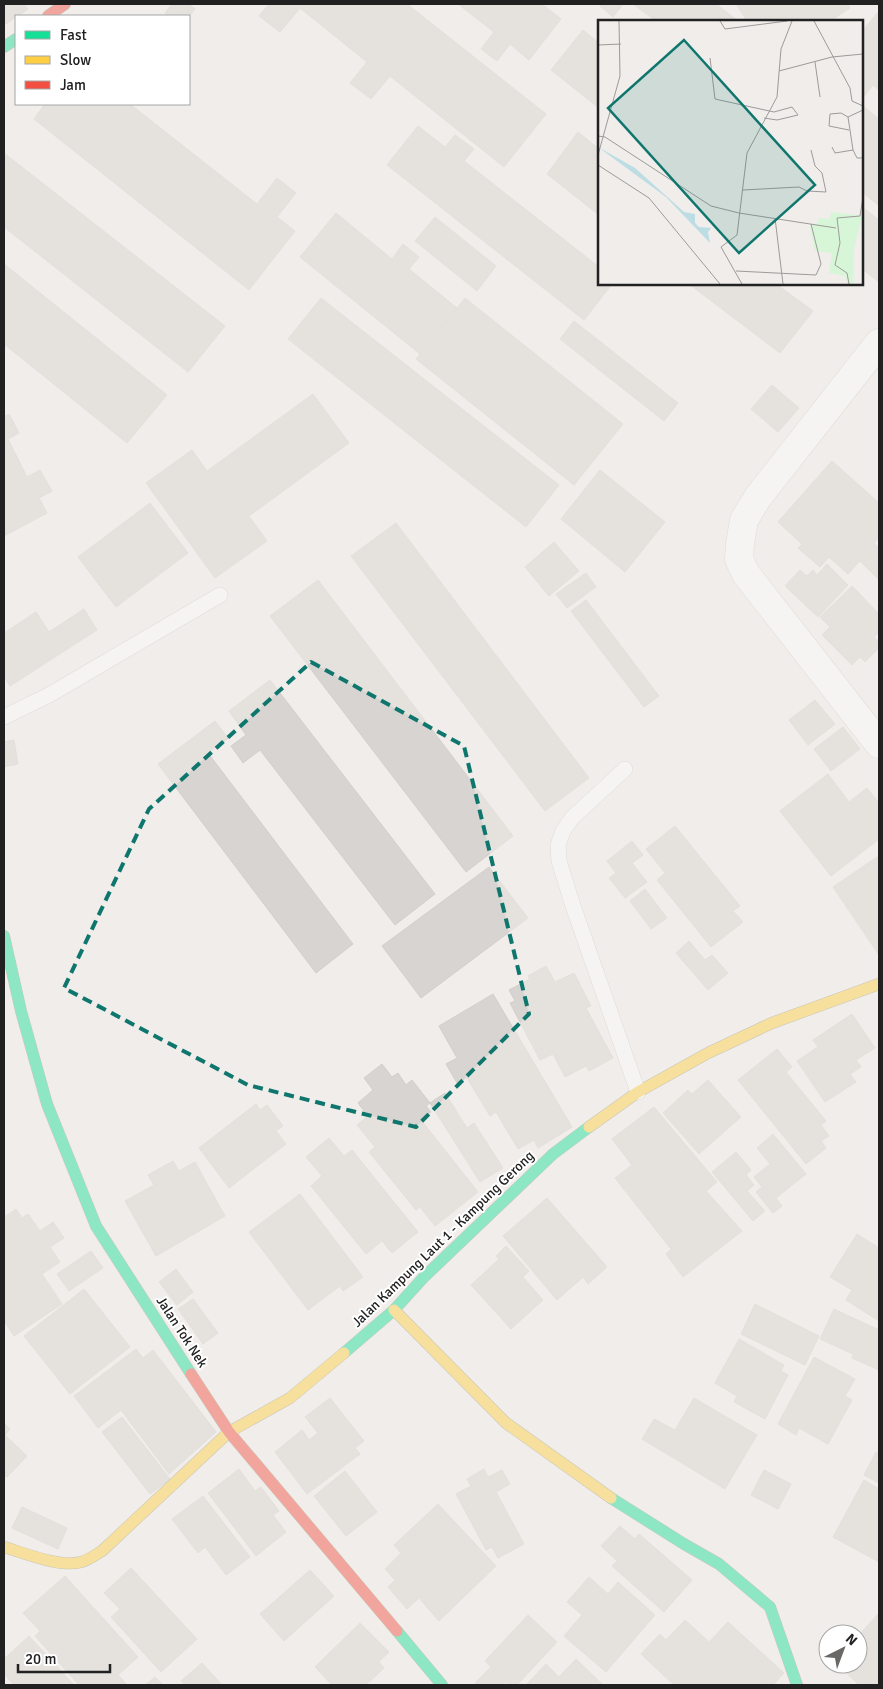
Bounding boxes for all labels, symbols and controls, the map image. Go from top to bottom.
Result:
legend [15,15,190,105]
inset map [598,20,863,285]
text: Fast [60,26,87,44]
text: Slow [60,51,91,69]
text: Jam [60,76,86,94]
street label: Jalan Kampung Laut 1 - Kampung Gerong [349,1147,537,1331]
street label: Jalan Tok Nek [153,1293,211,1371]
north arrow [818,1624,868,1674]
text: N [842,1630,861,1649]
scale bar [18,1642,110,1674]
text: 20 m [25,1650,56,1668]

